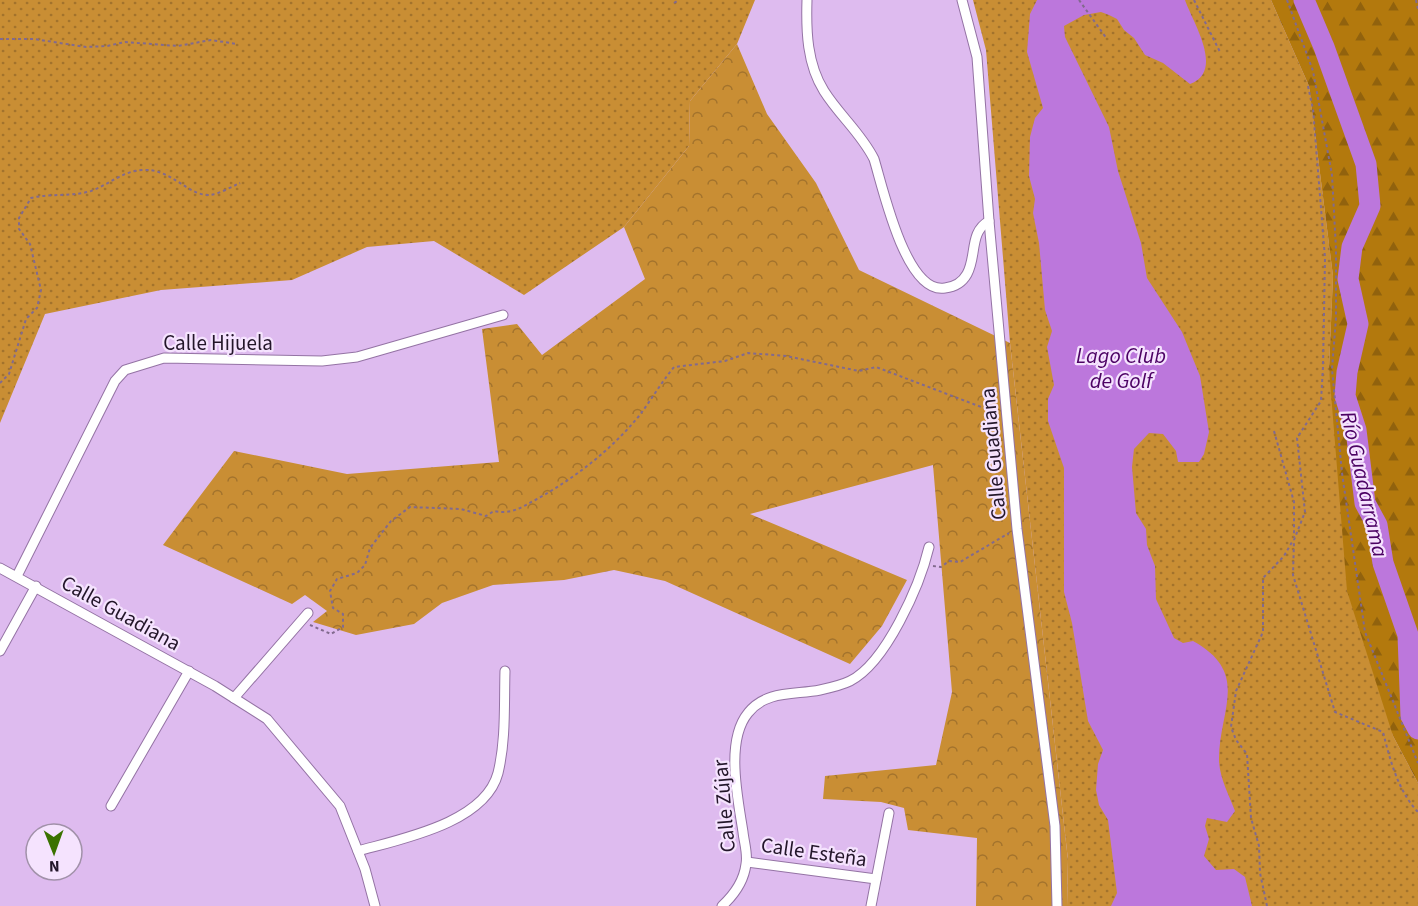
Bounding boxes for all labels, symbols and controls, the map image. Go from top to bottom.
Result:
street label: Calle Hijuela [163,328,273,358]
water label: Lago Club de Golf [1076,340,1166,397]
street label: Calle Guadiana [972,387,1014,521]
water label: Río Guadarrama [1332,408,1396,561]
street label: Calle Guadiana [56,568,186,658]
street label: Calle Zújar [705,758,743,854]
north arrow [24,822,84,882]
street label: Calle Esteña [759,830,869,874]
text: N [49,855,60,877]

